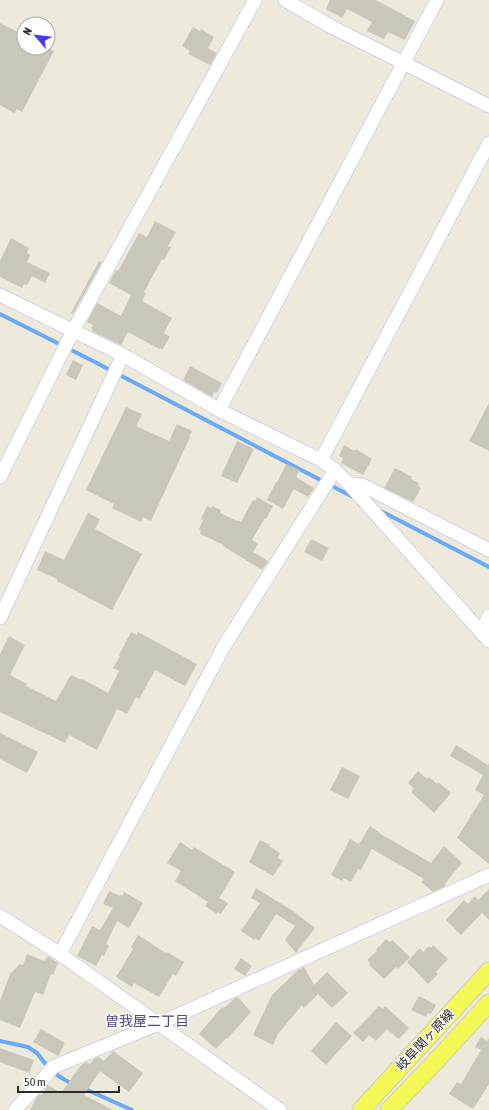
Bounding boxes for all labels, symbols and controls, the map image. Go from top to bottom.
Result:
north arrow [16,16,56,56]
text: N [20,26,34,37]
street label: 岐阜関ヶ原線 [393,1006,457,1074]
district label: 曽我屋二丁目 [105,1013,189,1029]
scale bar [18,1068,119,1094]
text: 50 m [24,1075,46,1089]

